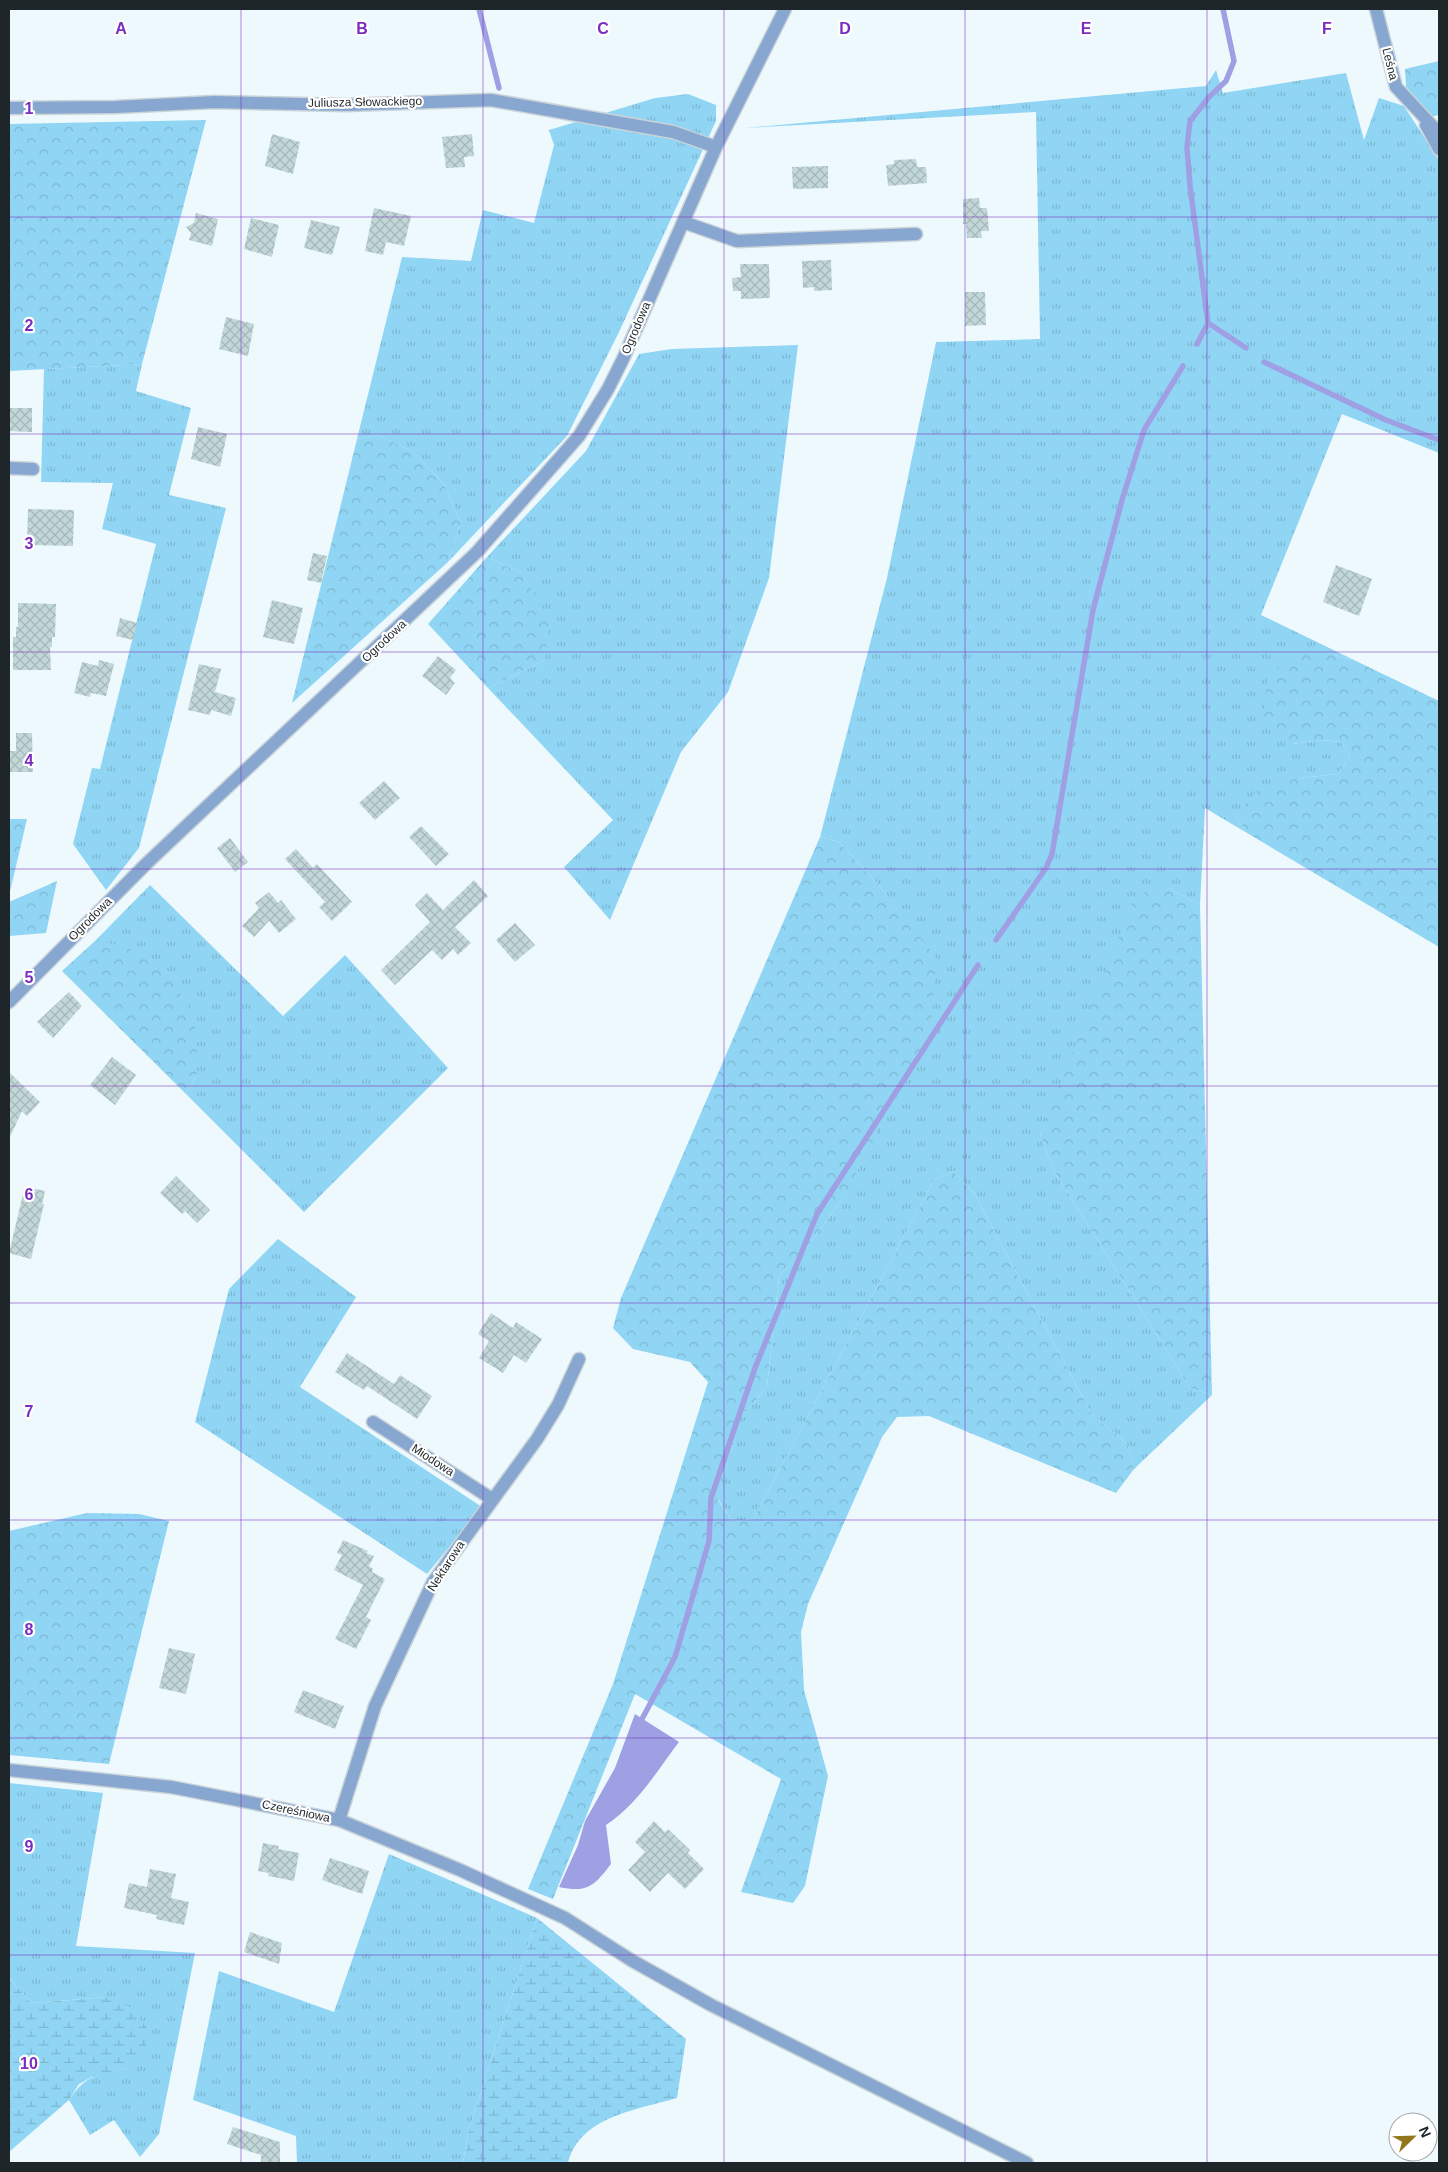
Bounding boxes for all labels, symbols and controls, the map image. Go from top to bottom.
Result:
text: A [115,20,127,37]
text: B [356,20,368,37]
text: C [597,20,609,37]
text: D [839,20,851,37]
text: E [1081,20,1092,37]
text: F [1322,20,1332,37]
street label: Leśna [1379,46,1401,82]
street label: Juliusza Słowackiego [308,94,422,110]
text: 1 [25,100,34,117]
street label: Ogrodowa [619,299,653,356]
text: 2 [25,317,34,334]
text: 3 [25,535,34,552]
street label: Ogrodowa [359,617,409,665]
text: 4 [25,752,34,769]
street label: Ogrodowa [65,894,115,944]
text: 5 [25,969,34,986]
text: 6 [25,1186,34,1203]
text: 7 [25,1403,34,1420]
street label: Miodowa [409,1441,457,1479]
street label: Nektarowa [425,1538,468,1594]
text: 8 [25,1621,34,1638]
street label: Czereśniowa [261,1797,332,1825]
text: 9 [25,1838,34,1855]
text: 10 [20,2055,38,2072]
north arrow [1388,2112,1438,2162]
text: N [1416,2124,1434,2140]

